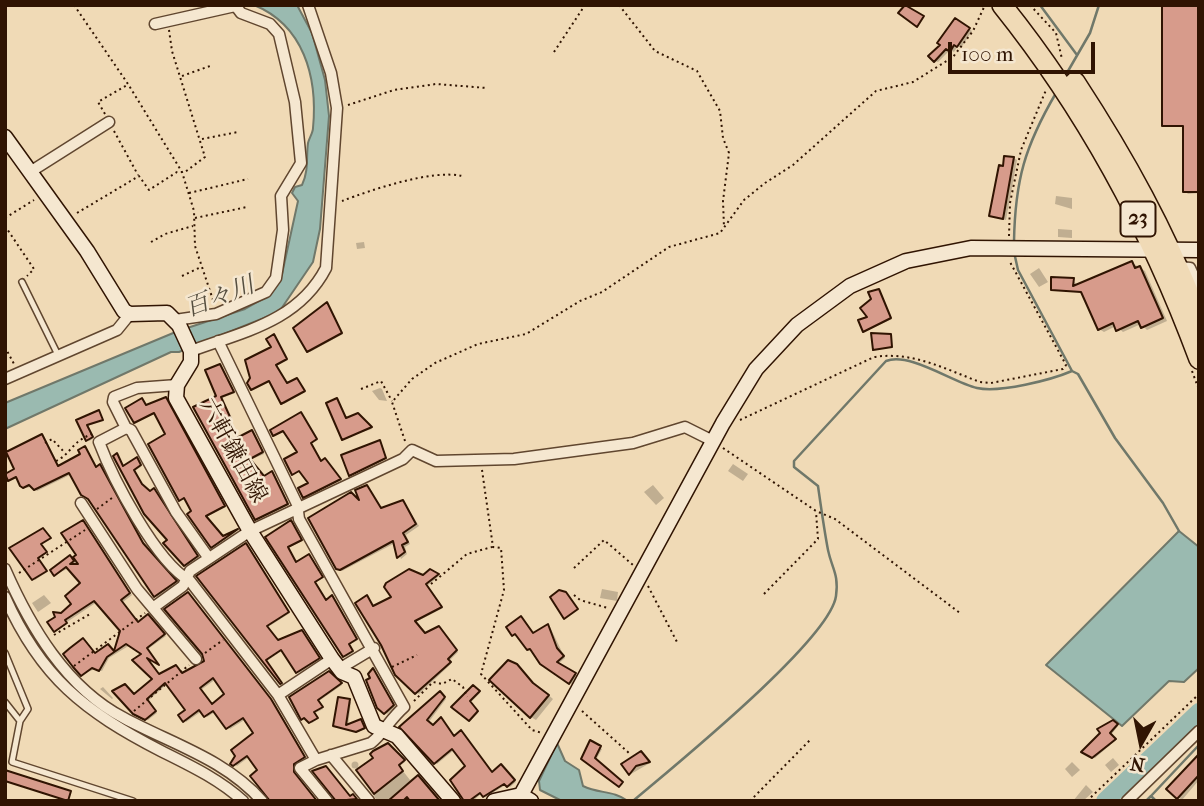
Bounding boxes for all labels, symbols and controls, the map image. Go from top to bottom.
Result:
scale bar [952,28,1099,72]
text: 100 m [961,42,1014,66]
road number: 23 [1120,202,1156,236]
water label: 百々川 [181,272,259,324]
street label: 六軒鎌田線 [192,394,272,508]
north arrow [1106,708,1176,778]
text: N [1129,752,1147,776]

